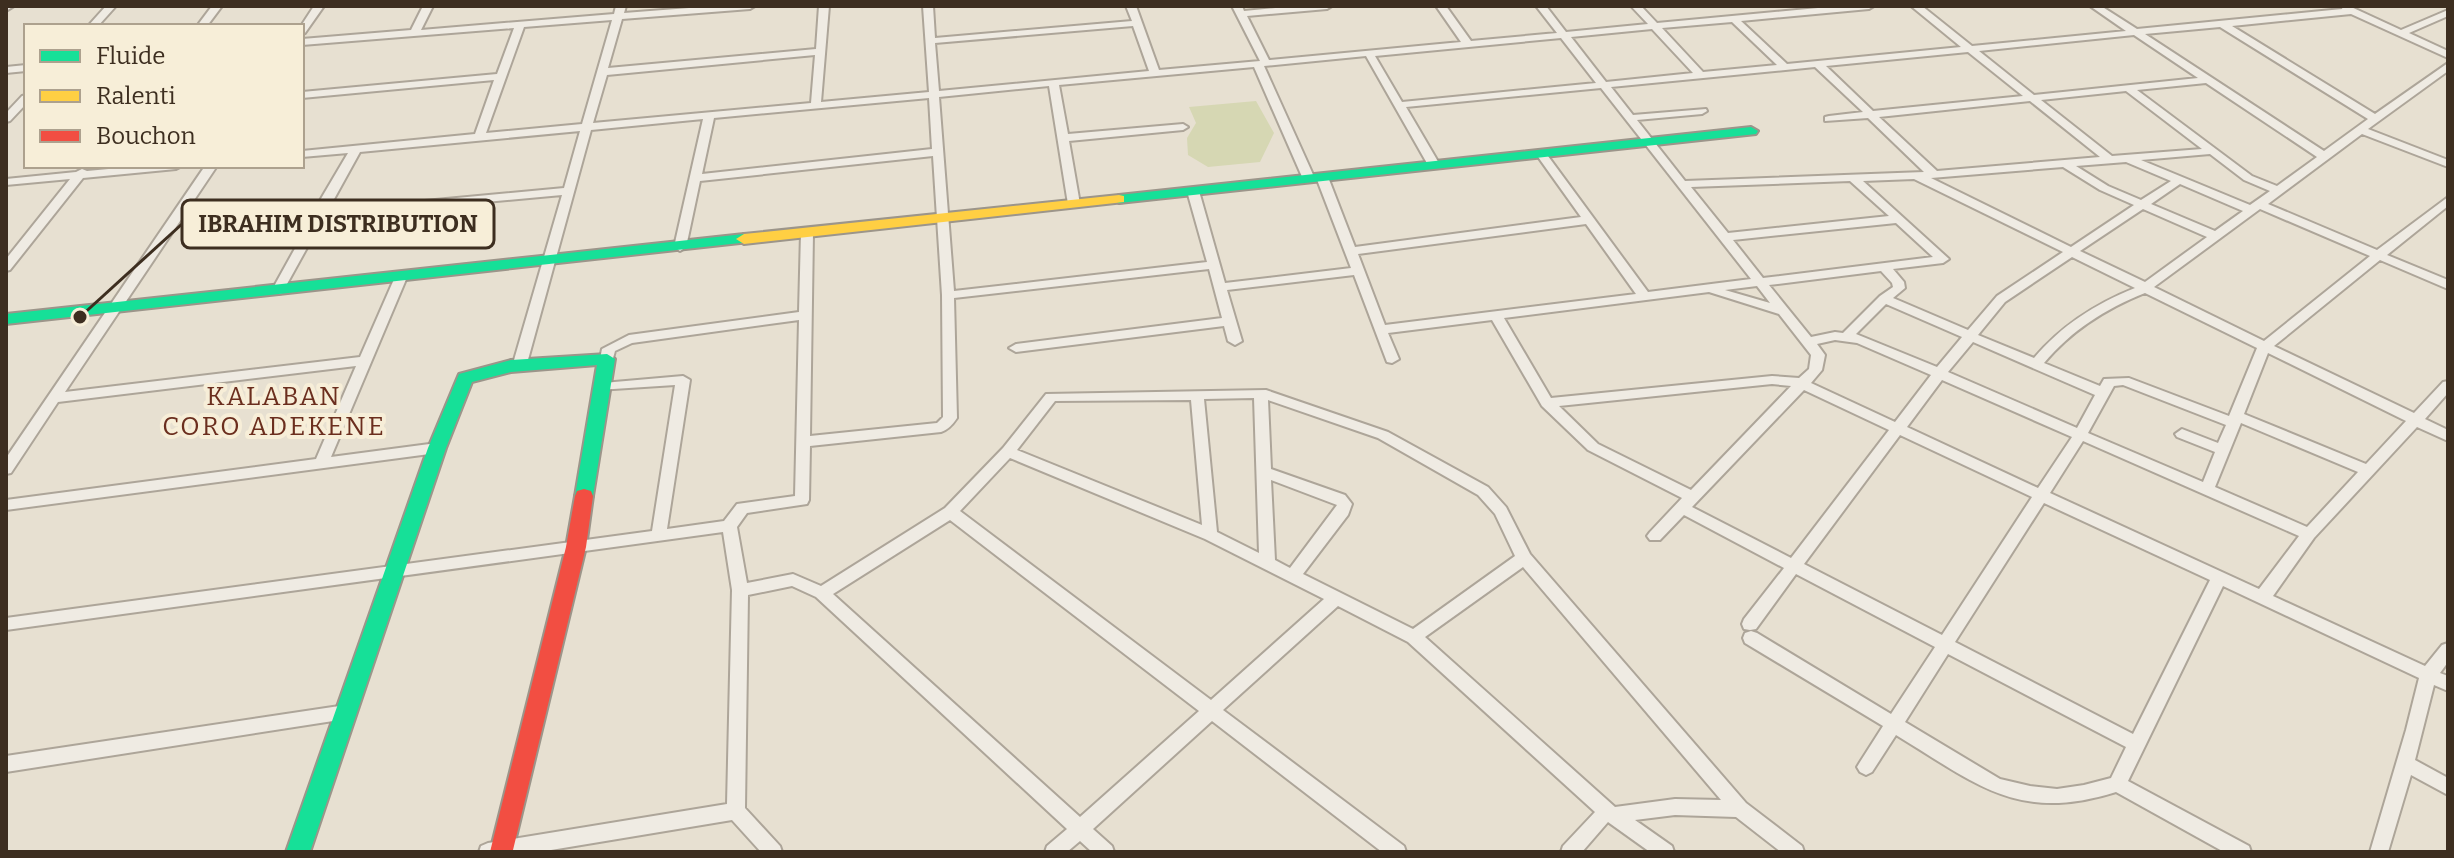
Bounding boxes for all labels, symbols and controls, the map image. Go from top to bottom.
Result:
legend [24,24,304,168]
text: Fluide [96,42,165,70]
text: Ralenti [96,82,176,110]
text: Bouchon [96,122,196,150]
callout: IBRAHIM DISTRIBUTION [182,200,494,248]
text: IBRAHIM DISTRIBUTION [198,210,478,238]
district label: KALABAN CORO ADEKENE [162,381,386,442]

